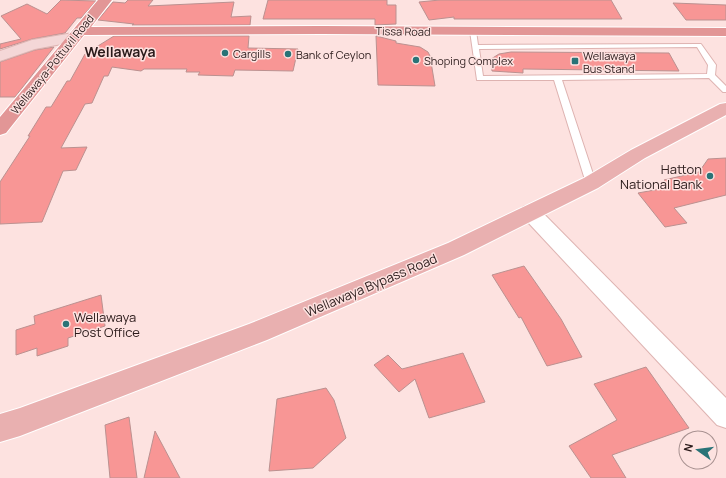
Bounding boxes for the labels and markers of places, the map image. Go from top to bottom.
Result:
place label: Cargills [233,46,271,61]
place label: Bank of Ceylon [296,47,371,62]
marker: Cargills [220,48,230,58]
place label: Wellawaya Bus Stand [583,48,636,76]
marker: Bank of Ceylon [283,49,293,59]
place label: Shoping Complex [424,53,513,68]
marker: Shoping Complex [411,55,421,65]
marker: Wellawaya Bus Stand [570,56,580,66]
place label: Hatton National Bank [620,160,703,193]
marker: Hatton National Bank [705,171,715,181]
place label: Wellawaya Post Office [74,308,140,341]
marker: Wellawaya Post Office [61,319,71,329]

